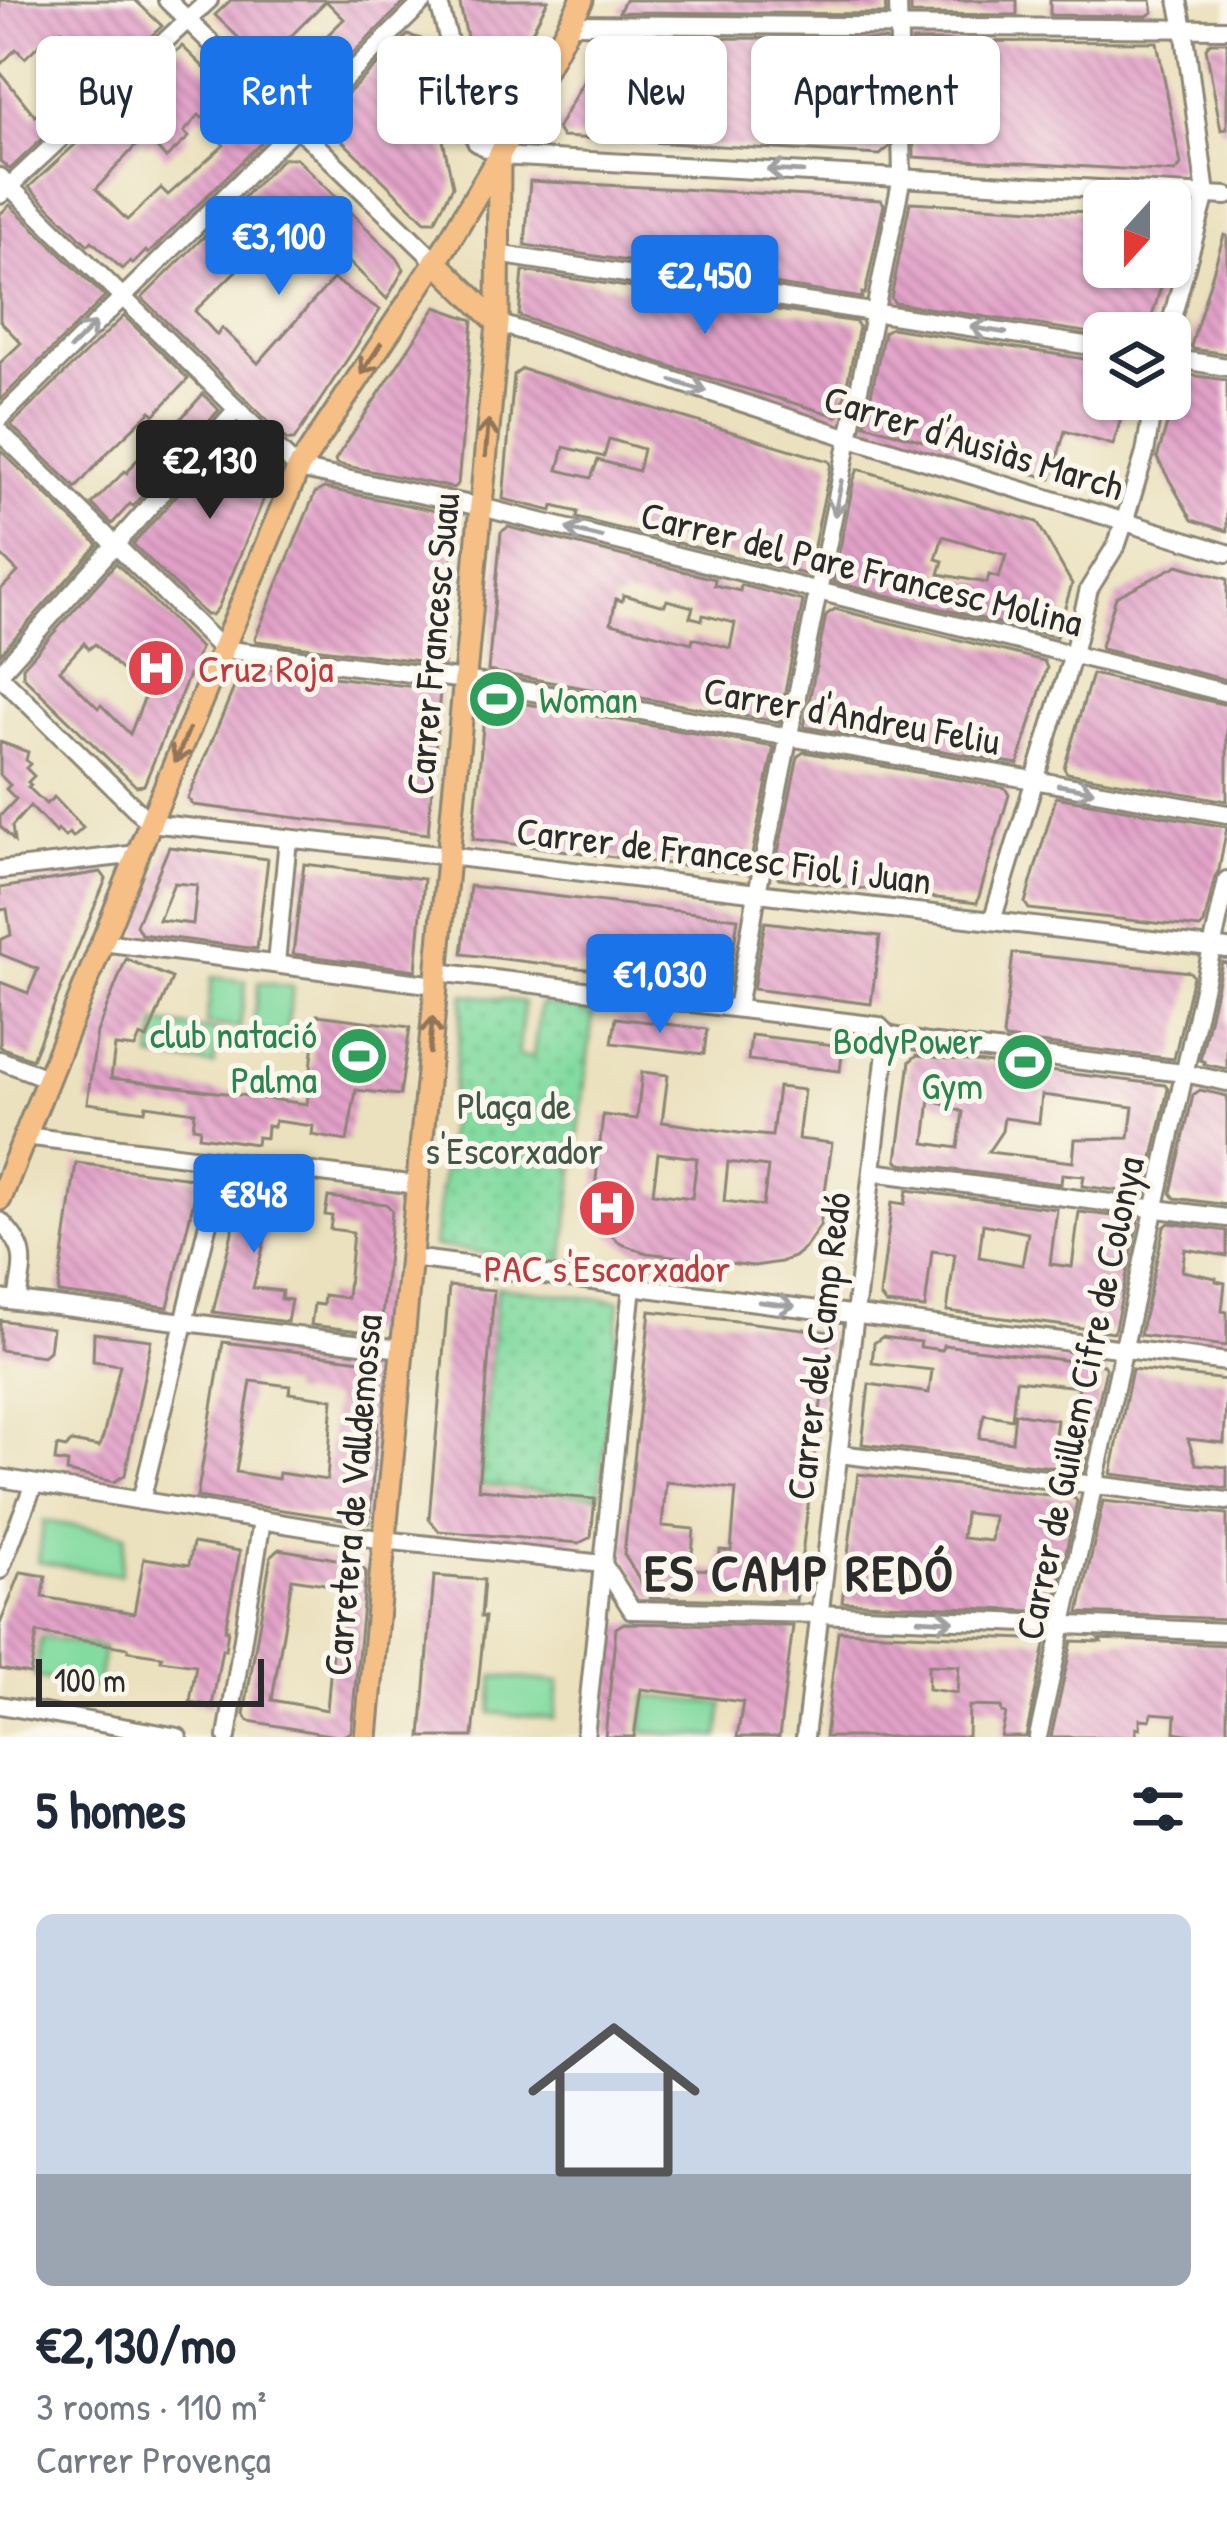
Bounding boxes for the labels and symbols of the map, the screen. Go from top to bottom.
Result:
one-way arrow [766,159,805,182]
north arrow [1083,180,1191,288]
pin: €3,100 [181,196,377,298]
pin: €2,450 [607,235,803,337]
one-way arrow [970,318,1009,341]
one-way arrow [68,322,97,351]
one-way arrow [359,341,384,375]
street label: Carrer d'Ausiàs March [818,371,1130,512]
one-way arrow [669,376,707,398]
one-way arrow [476,419,499,458]
pin: €2,130 [112,420,308,522]
one-way arrow [826,477,848,516]
street label: Carrer del Pare Francesc Molina [636,487,1088,648]
street label: Carrer Francesc Suau [392,491,471,797]
one-way arrow [565,521,603,543]
hospital icon: Cruz Roja [125,637,187,699]
place label: Cruz Roja [198,641,334,694]
street label: Carrer d'Andreu Feliu [700,662,1004,767]
sports icon: Woman [466,668,528,730]
place label: Woman [539,672,638,725]
one-way arrow [170,726,191,763]
one-way arrow [1056,777,1095,800]
street label: Carrer de Francesc Fiol i Juan [514,803,934,906]
pin: €1,030 [562,934,758,1036]
place label: club natació Palma [150,1007,317,1105]
place label: BodyPower Gym [833,1013,983,1111]
one-way arrow [420,1016,443,1055]
sports icon: club natació Palma [328,1025,390,1087]
sports icon: BodyPower Gym [994,1031,1056,1093]
park label: Plaça de s'Escorxador [425,1078,603,1176]
street label: Carrer de Guillem Cifre de Colonya [1001,1151,1156,1644]
pin: €848 [183,1154,325,1256]
hospital icon: PAC s'Escorxador [576,1177,638,1239]
street label: Carrer del Camp Redó [772,1189,863,1503]
place label: PAC s'Escorxador [484,1241,730,1294]
one-way arrow [757,1293,796,1315]
street label: Carretera de Valldemossa [309,1312,394,1678]
district label: ES CAMP REDÓ [644,1538,956,1607]
one-way arrow [916,1609,955,1632]
scale bar [36,1653,264,1706]

